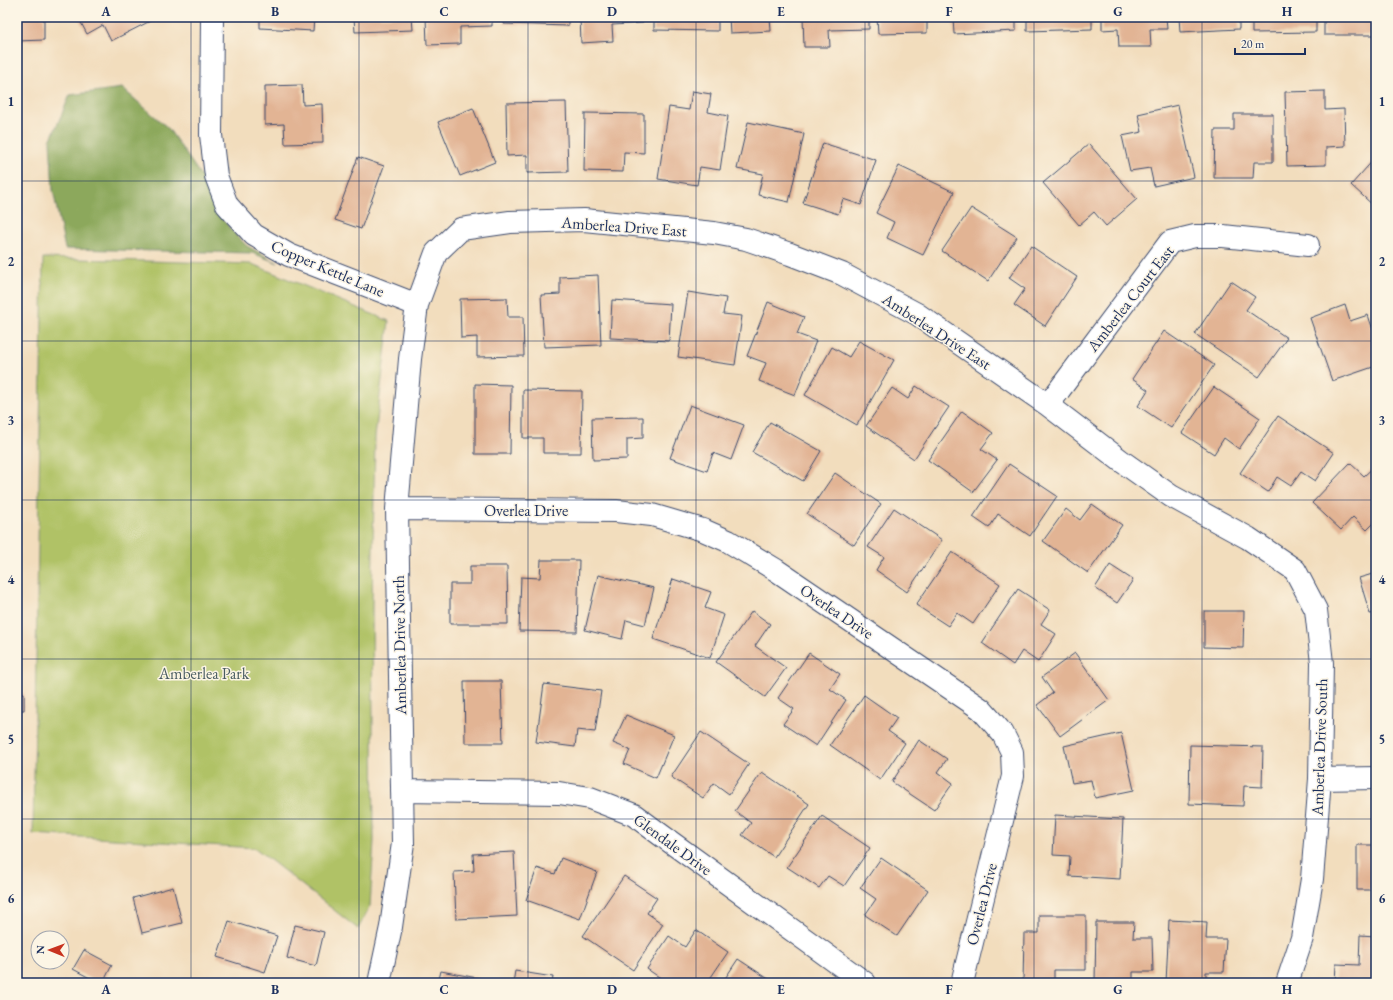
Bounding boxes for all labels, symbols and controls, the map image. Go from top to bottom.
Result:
text: A [100,3,111,20]
text: B [271,3,279,20]
text: C [439,3,449,20]
text: D [607,3,617,20]
text: E [777,3,785,20]
text: F [945,3,953,20]
text: G [1113,3,1123,20]
text: H [1282,3,1293,20]
scale bar [1235,30,1305,56]
text: 20 m [1241,36,1265,52]
text: 1 [8,93,15,110]
text: 1 [1379,93,1386,110]
street label: Amberlea Drive East [560,212,687,241]
street label: Copper Kettle Lane [268,235,388,302]
street label: Amberlea Court East [1082,241,1179,357]
text: 2 [8,253,15,270]
text: 2 [1379,253,1386,270]
street label: Amberlea Drive East [878,288,995,374]
text: 3 [8,412,15,429]
text: 3 [1379,412,1386,429]
street label: Overlea Drive [484,500,568,521]
text: 4 [8,571,15,588]
text: 4 [1379,571,1386,588]
street label: Amberlea Drive North [388,575,411,716]
street label: Overlea Drive [796,579,878,644]
park label: Amberlea Park [158,663,250,684]
street label: Amberlea Drive South [1307,678,1332,817]
text: 5 [8,731,14,748]
text: 5 [1379,731,1385,748]
street label: Glendale Drive [629,809,716,880]
street label: Overlea Drive [961,861,1002,948]
text: 6 [8,890,15,907]
text: 6 [1379,890,1386,907]
north arrow [30,930,70,970]
text: N [33,945,47,954]
text: A [100,981,111,998]
text: B [271,981,279,998]
text: C [439,981,449,998]
text: D [607,981,617,998]
text: E [777,981,785,998]
text: F [945,981,953,998]
text: G [1113,981,1123,998]
text: H [1282,981,1293,998]

